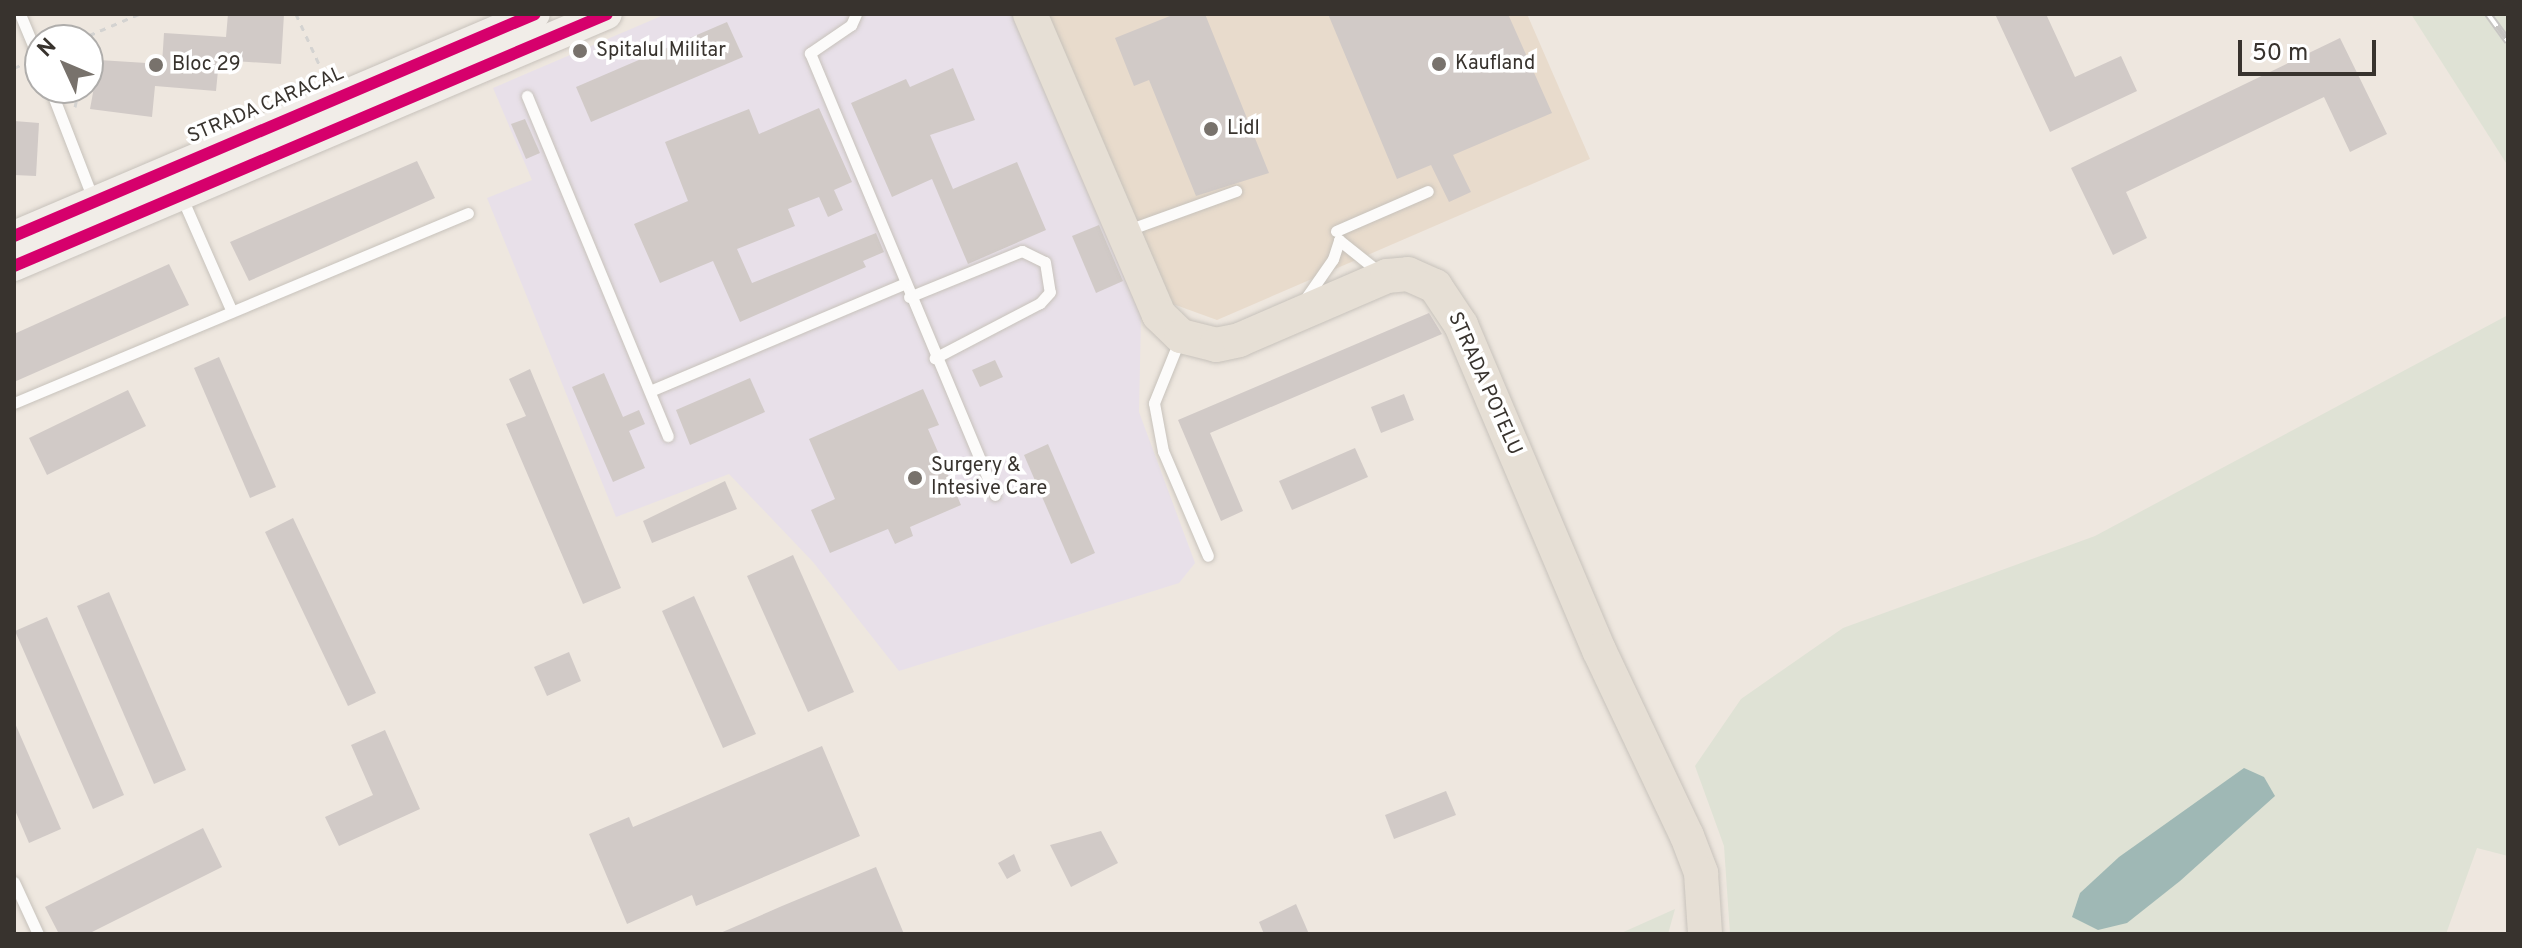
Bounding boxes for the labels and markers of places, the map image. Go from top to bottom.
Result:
place label: Spitalul Militar [596,39,726,63]
marker: Spitalul Militar [571,42,589,60]
place label: Kaufland [1455,52,1535,76]
place label: Bloc 29 [172,53,241,77]
marker: Kaufland [1430,55,1448,73]
marker: Bloc 29 [147,56,165,74]
place label: Lidl [1227,117,1260,141]
marker: Lidl [1202,120,1220,138]
place label: Surgery & Intesive Care [931,454,1047,501]
marker: Surgery & Intesive Care [906,469,924,487]

